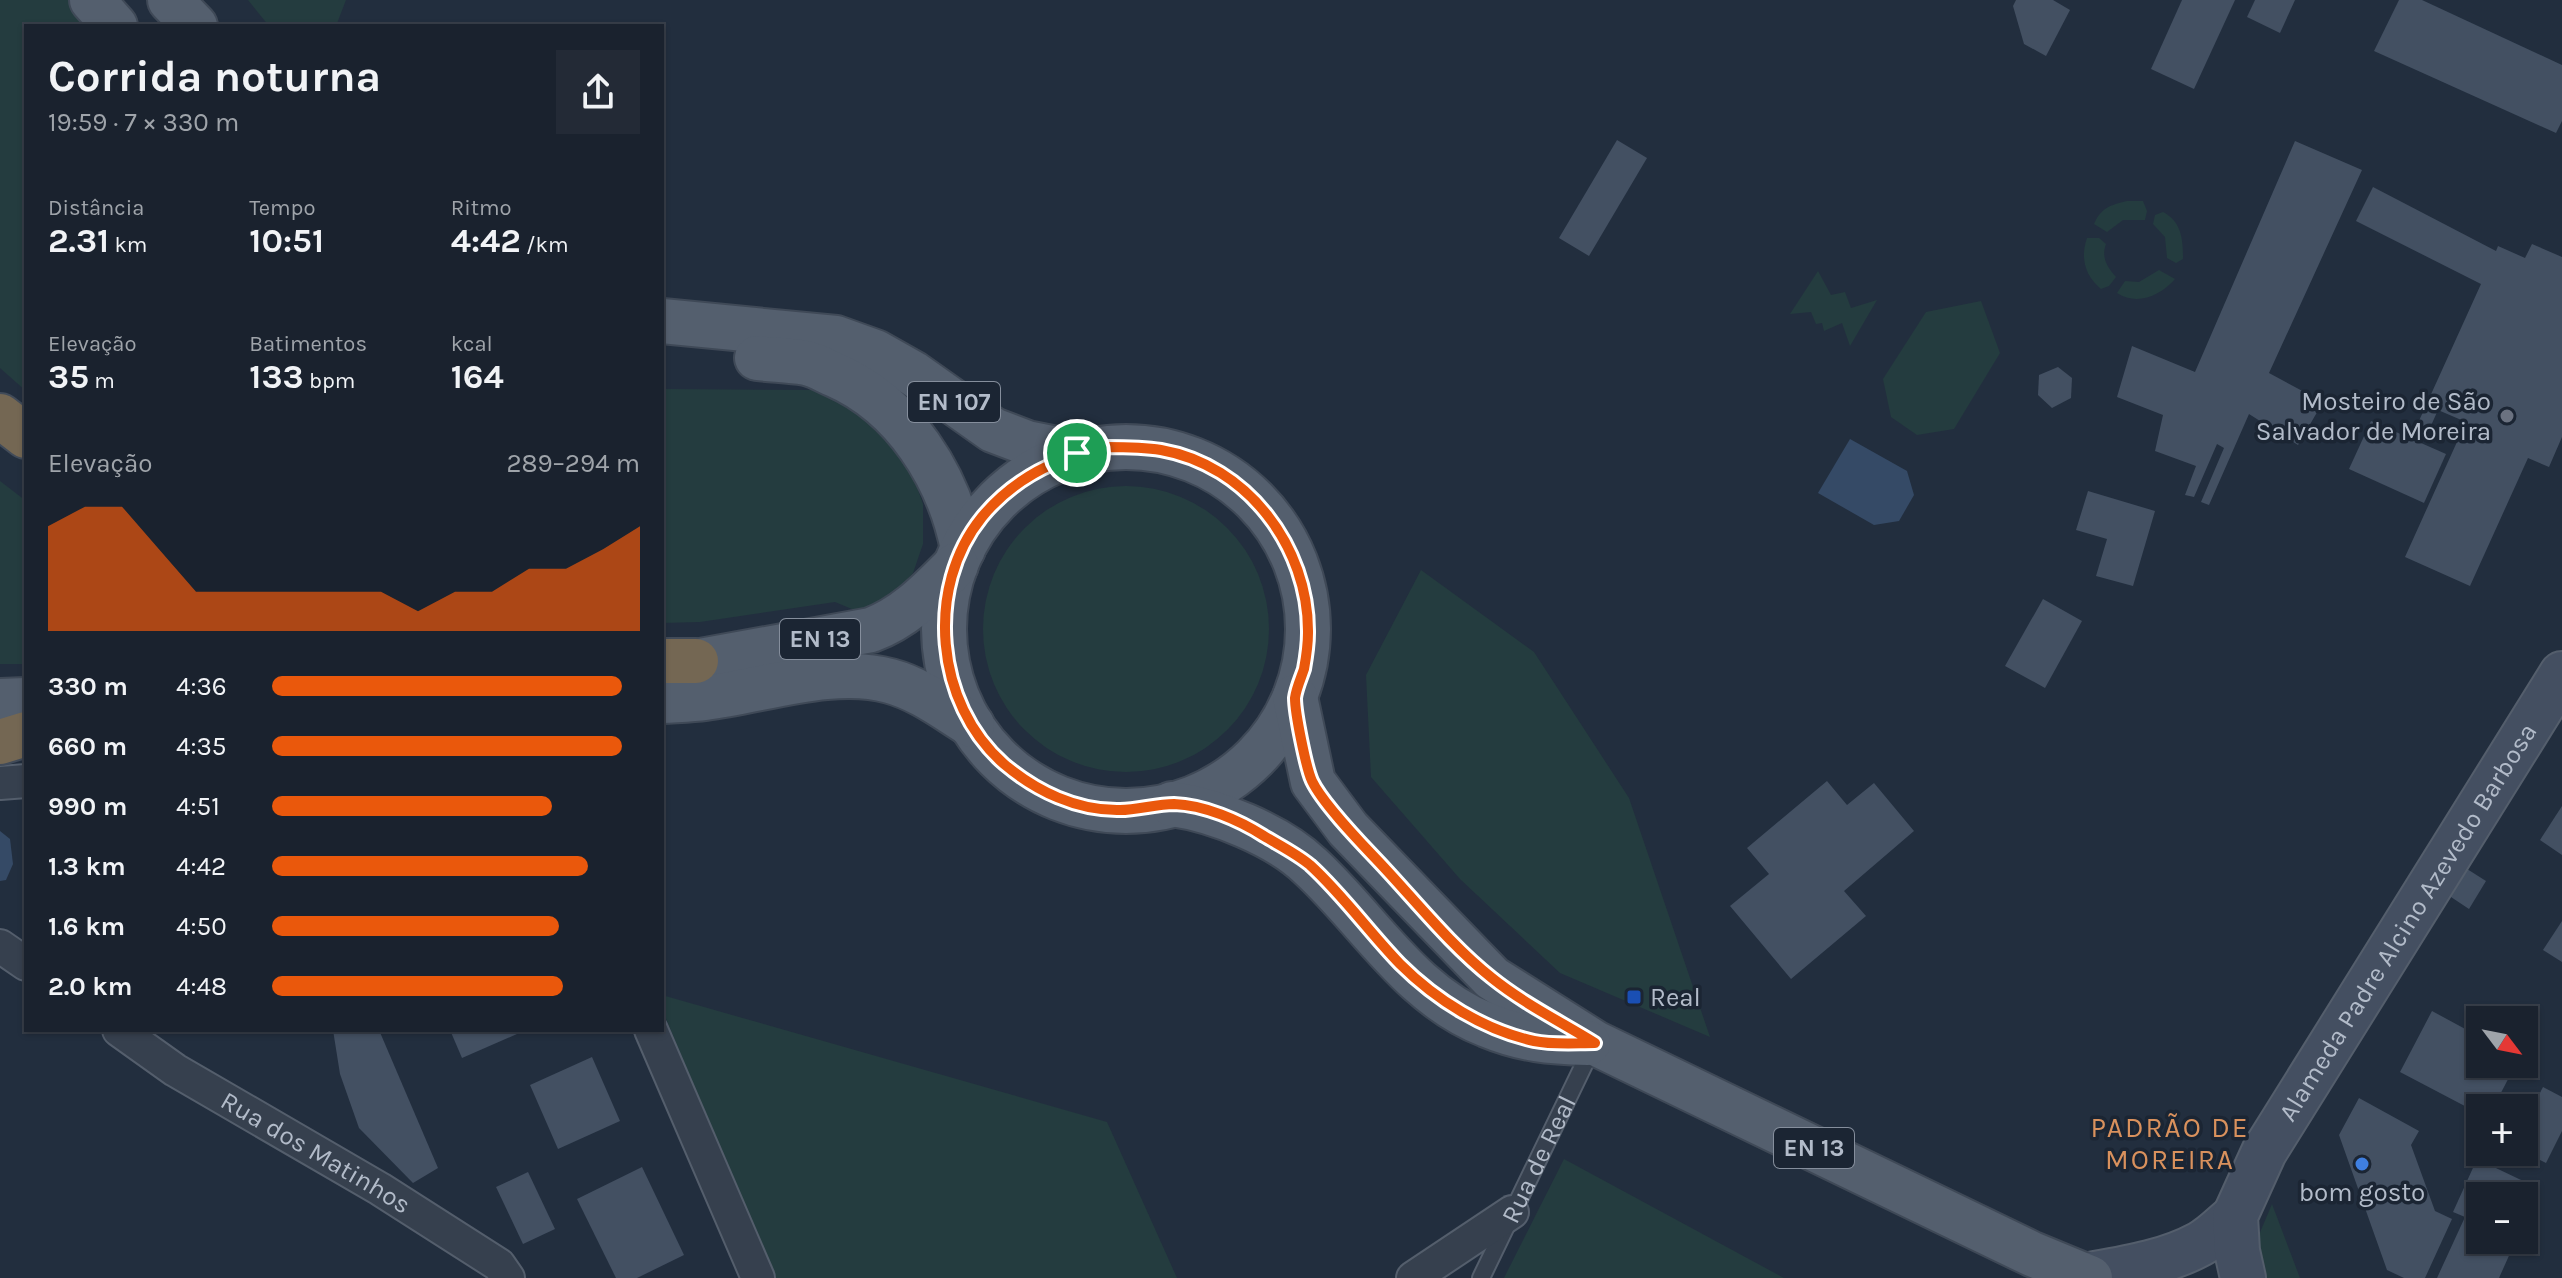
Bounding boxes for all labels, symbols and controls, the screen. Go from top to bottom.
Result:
button: share [556,50,640,134]
text: Corrida noturna [48,51,381,102]
text: 19:59 · 7 × 330 m [48,107,239,138]
text: Distância [48,195,144,221]
text: Tempo [249,195,315,221]
text: Ritmo [451,195,512,221]
text: 2.31 [48,221,109,261]
text: 10:51 [249,221,324,261]
text: 4:42 [451,221,521,261]
text: km [109,232,147,258]
text: /km [521,232,569,258]
text: Elevação [48,331,136,357]
text: Batimentos [249,331,367,357]
text: kcal [451,331,493,357]
text: 35 [48,357,89,397]
text: 133 [249,357,304,397]
text: 164 [451,357,504,397]
text: m [89,368,115,394]
text: bpm [304,368,355,394]
road number: EN 107 [908,382,1000,422]
place label: Mosteiro de São Salvador de Moreira [2256,386,2491,447]
marker: Mosteiro de São Salvador de Moreira [2498,407,2516,425]
pin [1043,419,1111,487]
icon: arrive [1055,431,1099,475]
text: Elevação [48,448,153,479]
text: 289–294 m [506,448,640,479]
road number: EN 13 [780,619,860,659]
text: 330 m [48,671,128,702]
text: 4:36 [176,671,227,702]
street label: Alameda Padre Alcino Azevedo Barbosa [2272,717,2543,1127]
text: 660 m [48,731,127,762]
text: 4:35 [176,731,227,762]
text: 990 m [48,791,127,822]
text: 4:51 [176,791,220,822]
text: 1.3 km [48,851,126,882]
text: 4:42 [176,851,226,882]
text: 1.6 km [48,911,125,942]
text: 4:50 [176,911,227,942]
text: 2.0 km [48,971,132,1002]
text: 4:48 [176,971,227,1002]
place label: Real [1650,982,1701,1013]
marker: Real [1625,988,1643,1006]
north arrow [2466,1006,2538,1078]
map controls [2466,1006,2538,1254]
street label: Rua dos Matinhos [215,1085,417,1220]
street label: Rua de Real [1494,1090,1582,1228]
button: + [2466,1094,2538,1166]
district label: PADRÃO DE MOREIRA [2090,1111,2250,1176]
road number: EN 13 [1774,1128,1854,1168]
marker: bom gosto [2353,1155,2371,1173]
place label: bom gosto [2299,1177,2425,1208]
button: − [2466,1182,2538,1254]

